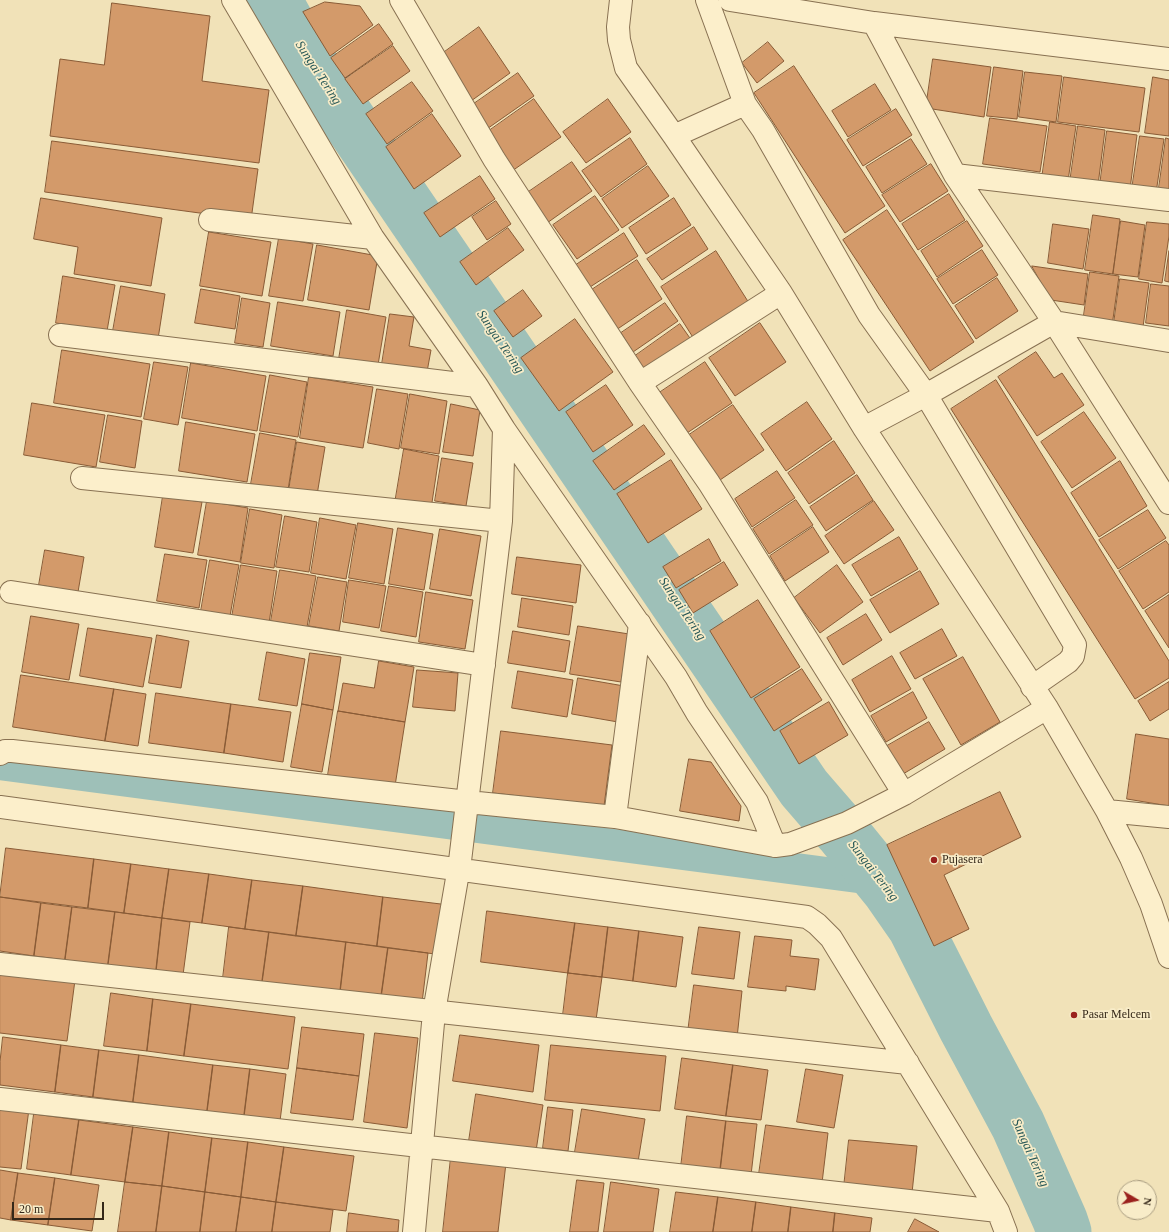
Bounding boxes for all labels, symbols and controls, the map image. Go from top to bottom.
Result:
water label: Sungai Tering [292,38,344,108]
water label: Sungai Tering [473,307,527,377]
water label: Sungai Tering [655,574,709,644]
water label: Sungai Tering [844,837,902,905]
place label: Pujasera [942,853,983,867]
marker: Pujasera [929,855,939,865]
place label: Pasar Melcem [1082,1008,1150,1022]
marker: Pasar Melcem [1069,1010,1079,1020]
water label: Sungai Tering [1008,1117,1052,1189]
north arrow [1117,1180,1157,1220]
scale bar [14,1194,106,1220]
text: N [1141,1197,1154,1207]
text: 20 m [19,1202,43,1216]

